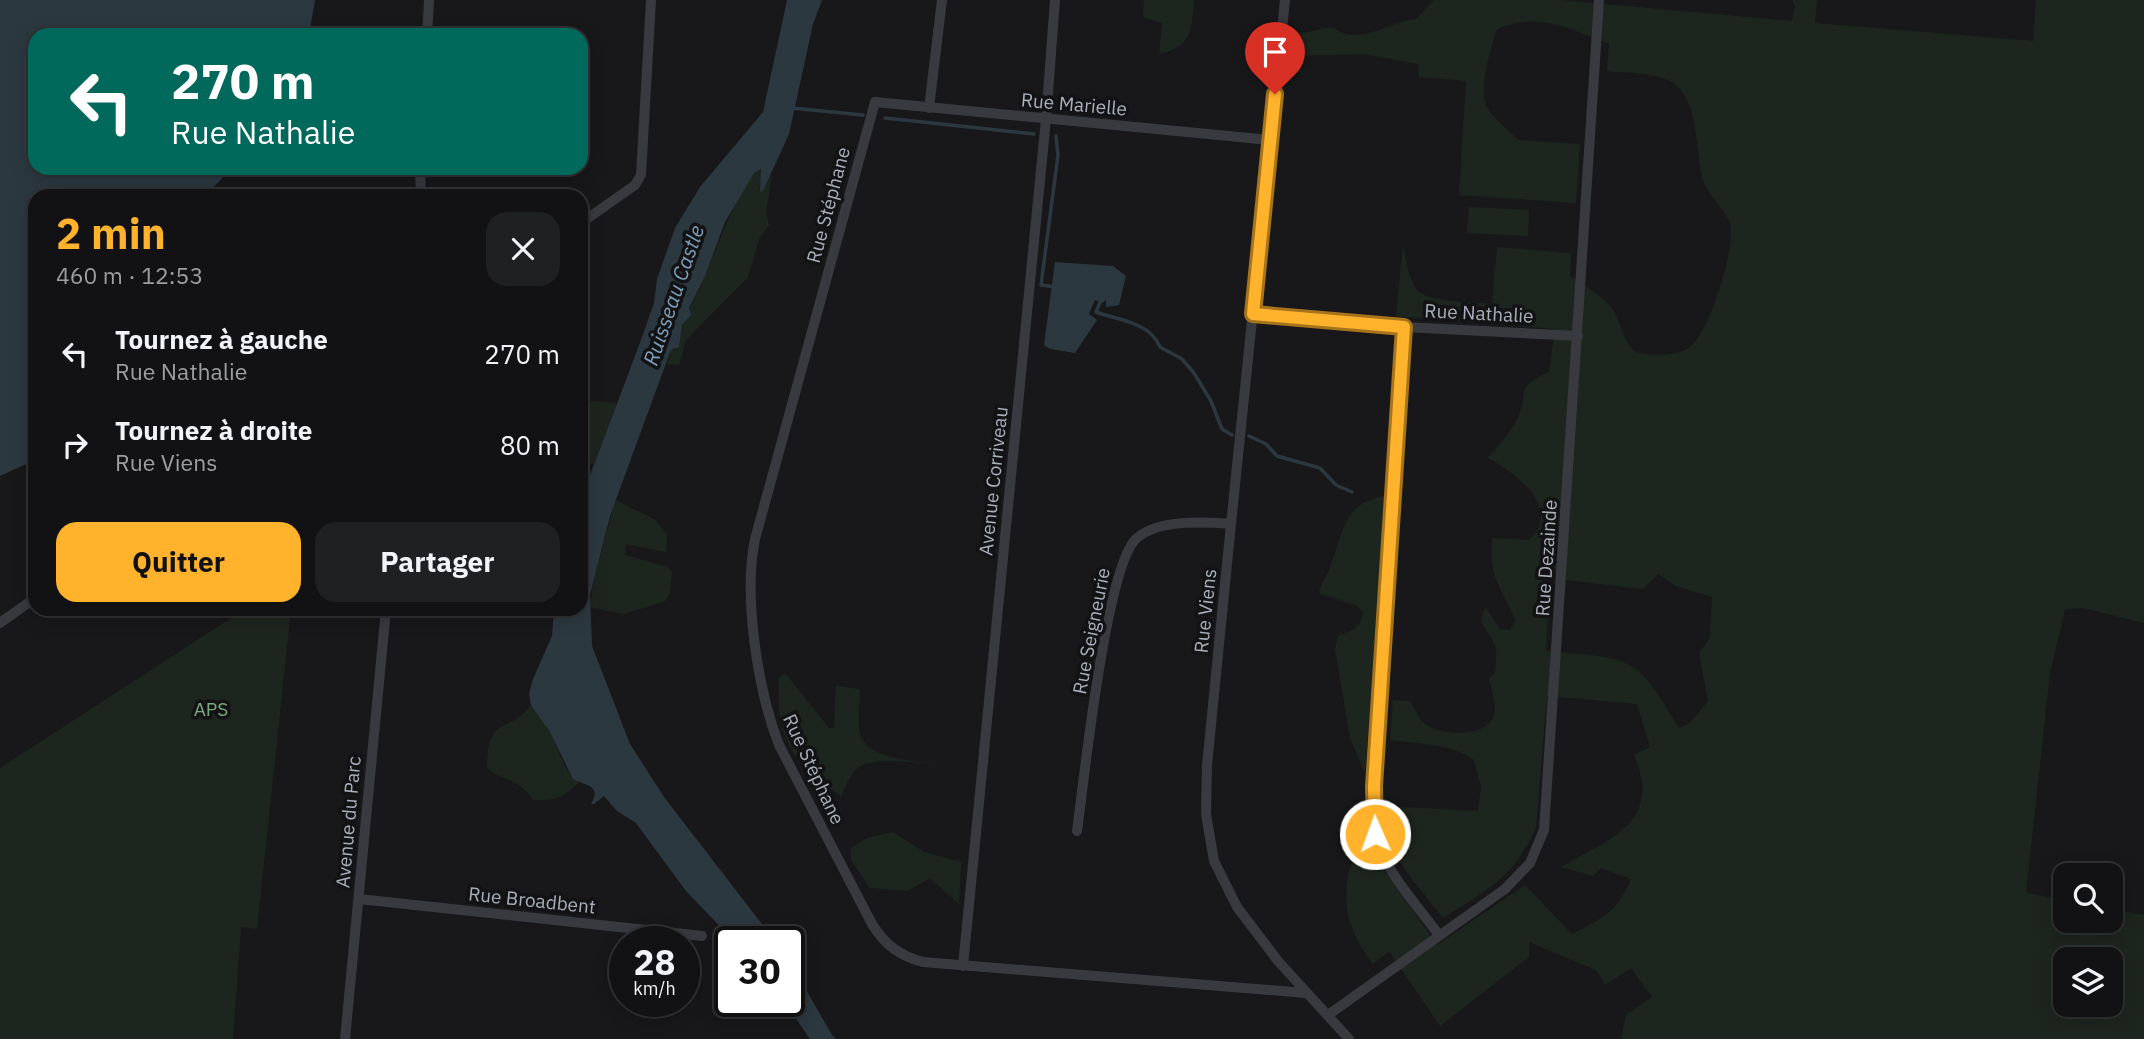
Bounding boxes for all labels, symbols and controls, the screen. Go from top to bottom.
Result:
pin [1245,22,1305,94]
icon: arrive [1256,33,1294,71]
text: 270 m [171,49,315,112]
icon: left [56,56,147,147]
street label: Rue Marielle [1020,87,1128,121]
text: Rue Nathalie [171,111,355,153]
street label: Rue Stéphane [801,144,855,266]
text: 2 min [56,206,166,261]
button: close [486,212,560,286]
water label: Ruisseau Castle [636,221,710,369]
text: 460 m · 12:53 [56,260,203,290]
street label: Rue Nathalie [1424,298,1534,328]
text: Tournez à gauche [115,322,328,356]
icon: left [56,335,94,373]
text: 270 m [484,337,560,371]
text: Rue Nathalie [115,356,247,386]
street label: Avenue Corriveau [973,405,1013,557]
text: Tournez à droite [115,413,312,447]
icon: right [56,426,94,464]
text: 80 m [500,428,560,462]
text: Rue Viens [115,447,218,477]
street label: Rue Dezainde [1530,499,1562,617]
button: Quitter [56,522,301,602]
button: Partager [315,522,560,602]
street label: Rue Seigneurie [1067,566,1115,696]
street label: Rue Viens [1189,568,1221,654]
park label: APS [194,697,228,721]
street label: Rue Stéphane [778,710,850,828]
street label: Avenue du Parc [330,755,366,889]
position arrow [1338,797,1412,871]
map controls [2053,863,2123,1017]
button: search [2053,863,2123,933]
street label: Rue Broadbent [467,881,597,919]
speed limit sign: 30 [714,926,805,1017]
text: 28 [633,939,676,985]
button: layers [2053,947,2123,1017]
text: km/h [633,977,676,1000]

